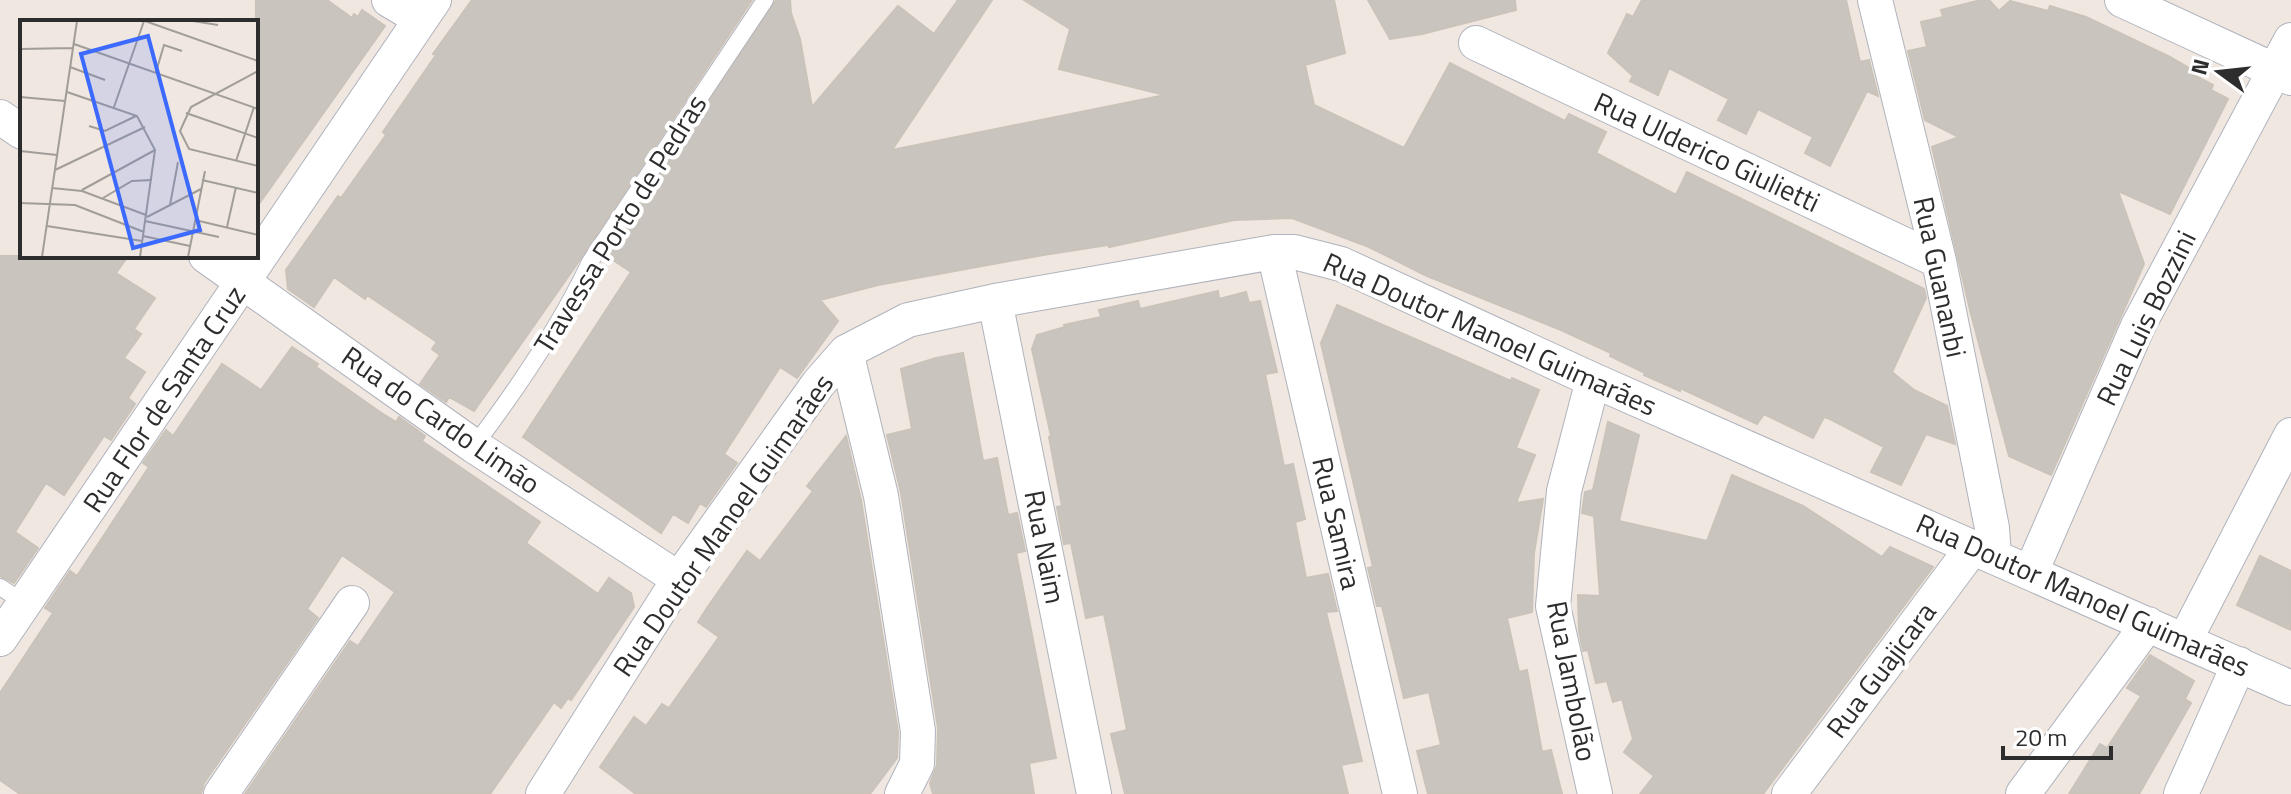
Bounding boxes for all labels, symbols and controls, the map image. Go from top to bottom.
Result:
inset map [20,20,258,258]
north arrow [2179,32,2259,112]
text: N [2181,55,2218,79]
street label: Rua Ulderico Giulietti [1587,80,1827,223]
street label: Travessa Porto de Pedras [522,86,717,362]
street label: Rua Guananbi [1902,193,1978,361]
street label: Rua Luis Bozzini [2084,223,2207,413]
street label: Rua Doutor Manoel Guimarães [1317,240,1664,427]
street label: Rua Flor de Santa Cruz [71,277,256,521]
street label: Rua do Cardo Limão [333,335,549,504]
street label: Rua Doutor Manoel Guimarães [601,364,844,685]
street label: Rua Samira [1301,452,1374,593]
street label: Rua Naim [1013,486,1078,607]
street label: Rua Doutor Manoel Guimarães [1910,501,2257,688]
street label: Rua Guajicara [1815,593,1946,747]
street label: Rua Jambolão [1536,597,1609,765]
scale bar [2003,710,2111,760]
text: 20 m [2015,719,2067,755]

